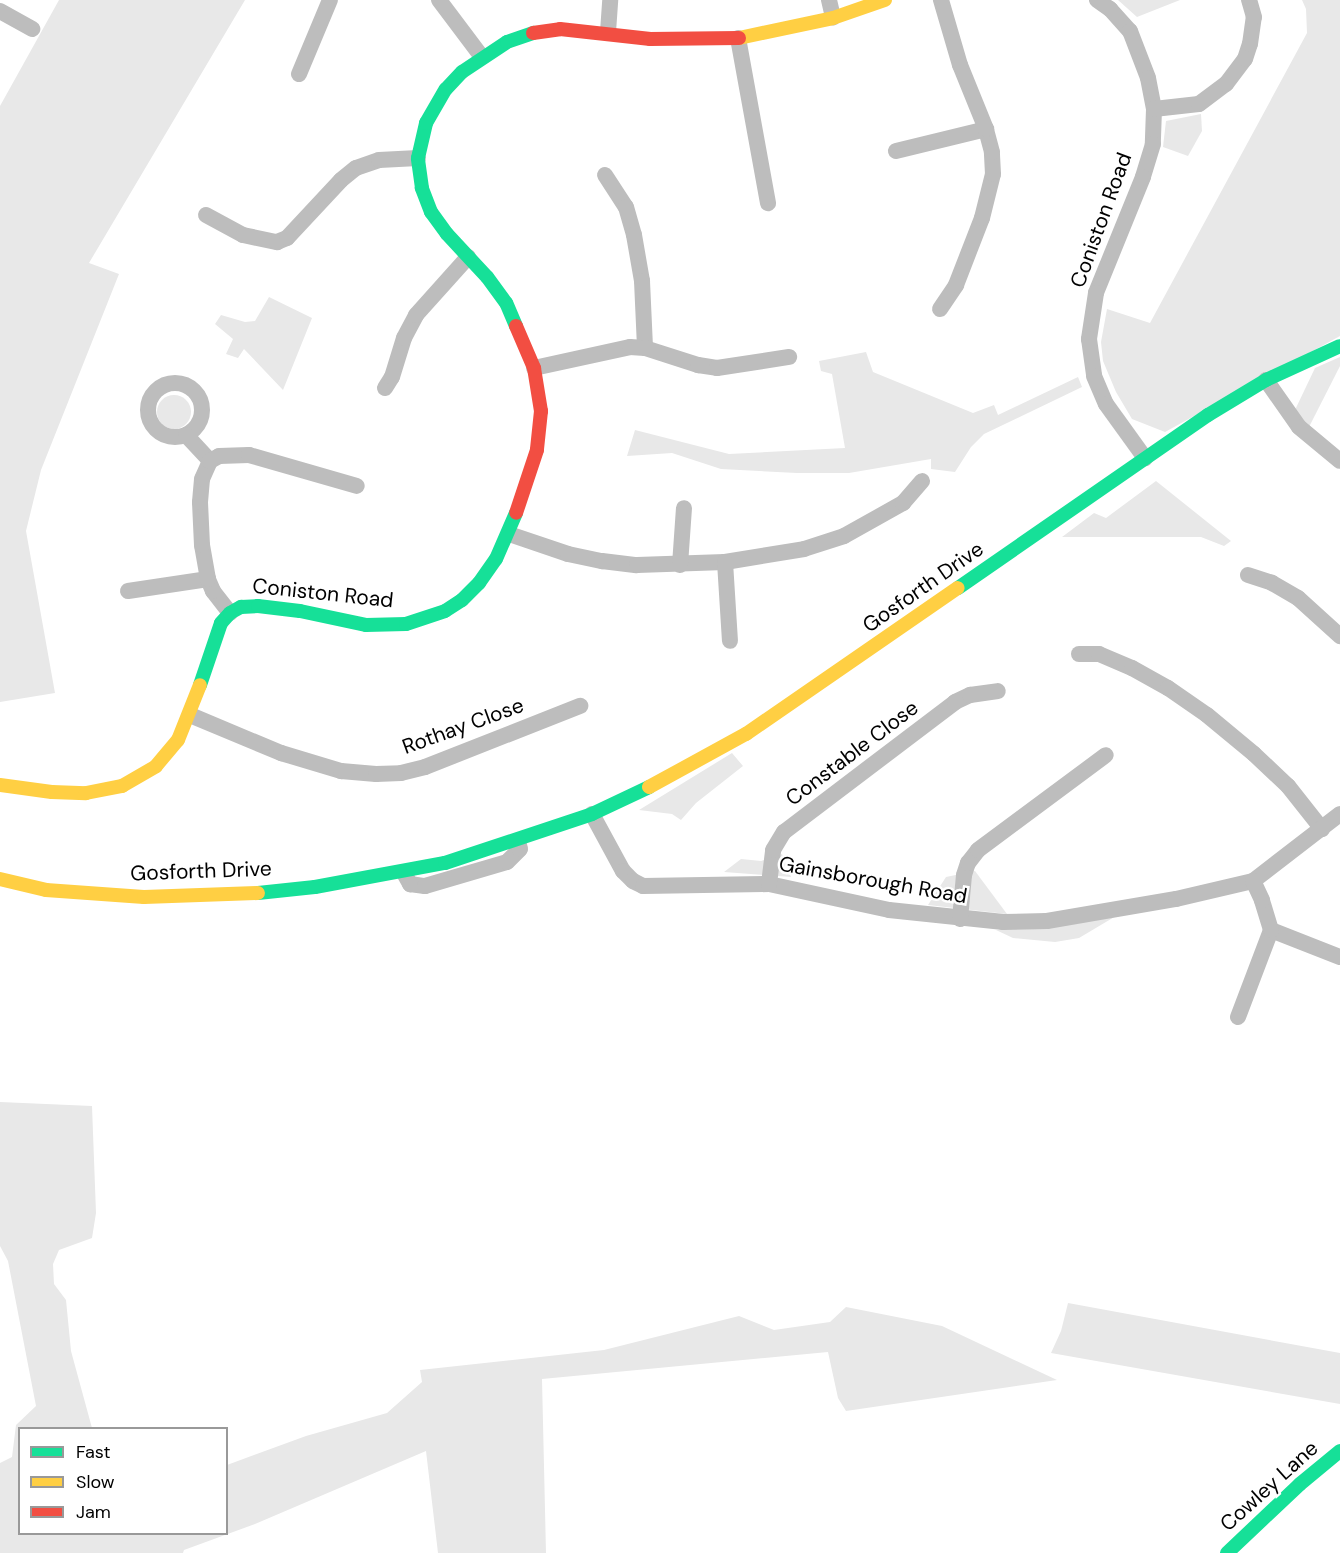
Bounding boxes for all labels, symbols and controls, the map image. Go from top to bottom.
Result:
street label: Coniston Road [1065,149,1137,291]
street label: Gosforth Drive [858,536,988,638]
street label: Coniston Road [251,573,395,613]
street label: Rothay Close [399,692,527,760]
street label: Constable Close [781,695,923,811]
street label: Gainsborough Road [777,851,969,909]
street label: Gosforth Drive [130,856,272,886]
legend [18,1427,228,1535]
street label: Cowley Lane [1215,1435,1323,1537]
text: Fast [76,1440,111,1464]
text: Slow [76,1470,115,1494]
text: Jam [76,1500,111,1524]

